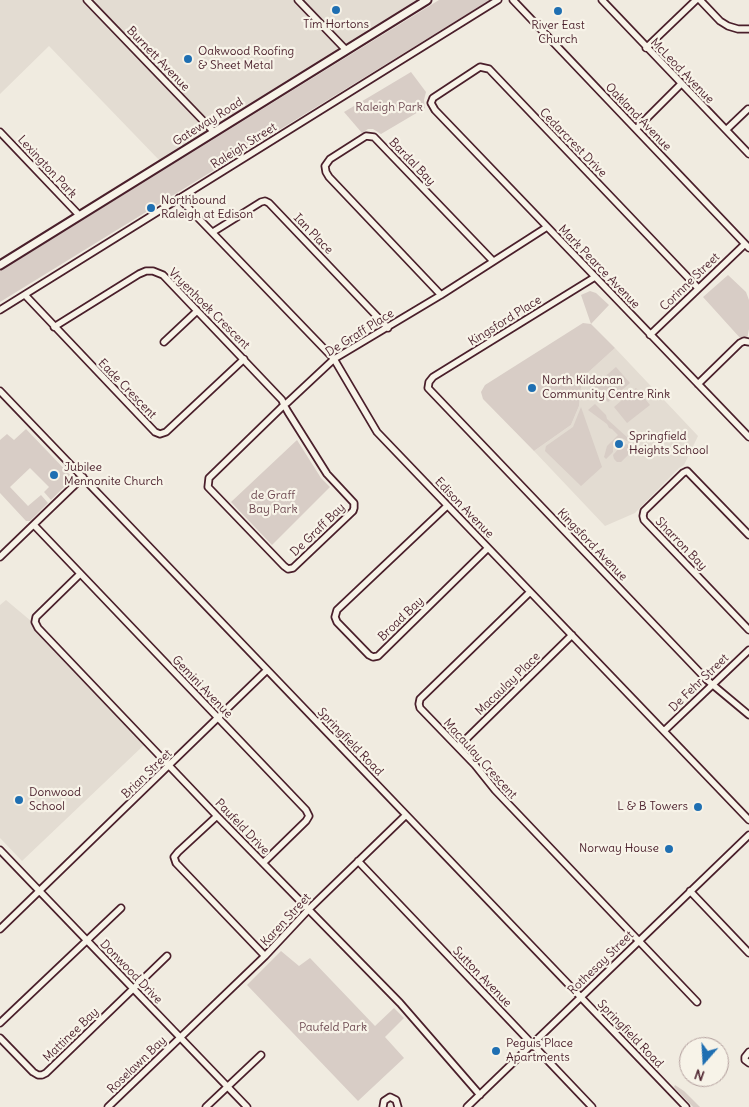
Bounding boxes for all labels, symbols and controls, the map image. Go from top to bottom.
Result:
marker: Tim Hortons [330,4,342,16]
marker: River East Church [552,5,564,17]
place label: Tim Hortons [303,18,369,32]
place label: River East Church [531,19,585,47]
street label: Burnett Avenue [124,24,192,94]
street label: McLeod Avenue [647,35,717,107]
place label: Oakwood Roofing & Sheet Metal [198,45,294,73]
marker: Oakwood Roofing & Sheet Metal [182,53,194,65]
street label: Oakland Avenue [602,80,674,154]
street label: Gateway Road [170,95,246,149]
park label: Raleigh Park [355,101,423,115]
street label: Cedarcrest Drive [536,105,610,181]
street label: Raleigh Street [208,120,280,172]
street label: Lexington Park [14,133,80,201]
street label: Bardal Bay [386,135,438,189]
place label: Northbound Raleigh at Edison [161,194,253,222]
marker: Northbound Raleigh at Edison [145,202,157,214]
street label: Ian Place [290,211,336,257]
street label: Mark Pearce Avenue [555,222,643,312]
street label: Corinne Street [657,250,723,314]
street label: Vryenhoek Crescent [165,265,253,353]
street label: Kingsford Place [466,293,544,349]
street label: De Graff Place [323,306,397,360]
street label: Eade Crescent [95,356,159,422]
place label: North Kildonan Community Centre Rink [542,374,670,402]
marker: North Kildonan Community Centre Rink [526,382,538,394]
place label: Springfield Heights School [629,430,708,458]
marker: Springfield Heights School [613,438,625,450]
place label: Jubilee Mennonite Church [64,461,163,489]
marker: Jubilee Mennonite Church [48,469,60,481]
street label: Edison Avenue [431,475,497,541]
park label: de Graff Bay Park [248,489,298,517]
street label: De Graff Bay [288,500,348,560]
street label: Kingsford Avenue [554,506,630,584]
street label: Sharron Bay [652,514,710,574]
street label: Broad Bay [375,594,427,644]
street label: Macaulay Place [473,649,543,719]
street label: De Fehr Street [666,651,732,715]
street label: Gemini Avenue [169,653,235,721]
street label: Springfield Road [314,705,386,779]
street label: Macaulay Crescent [440,716,520,802]
street label: Brian Street [119,747,175,801]
place label: Donwood School [29,786,81,814]
marker: Donwood School [13,794,25,806]
street label: Paufeld Drive [212,796,272,858]
place label: L & B Towers [617,800,688,814]
marker: L & B Towers [692,801,704,813]
place label: Norway House [579,842,659,856]
marker: Norway House [663,843,675,855]
street label: Karen Street [258,891,314,949]
street label: Rothesay Street [565,928,637,998]
street label: Donwood Drive [97,937,165,1007]
street label: Sutton Avenue [450,944,514,1010]
street label: Springfield Road [594,997,666,1071]
street label: Mattinee Bay [40,1005,102,1065]
park label: Paufeld Park [299,1021,367,1035]
street label: Roselawn Bay [105,1033,169,1097]
place label: Peguis Place Apartments [506,1037,573,1065]
north arrow [679,1037,729,1087]
marker: Peguis Place Apartments [490,1045,502,1057]
text: N [692,1065,707,1085]

